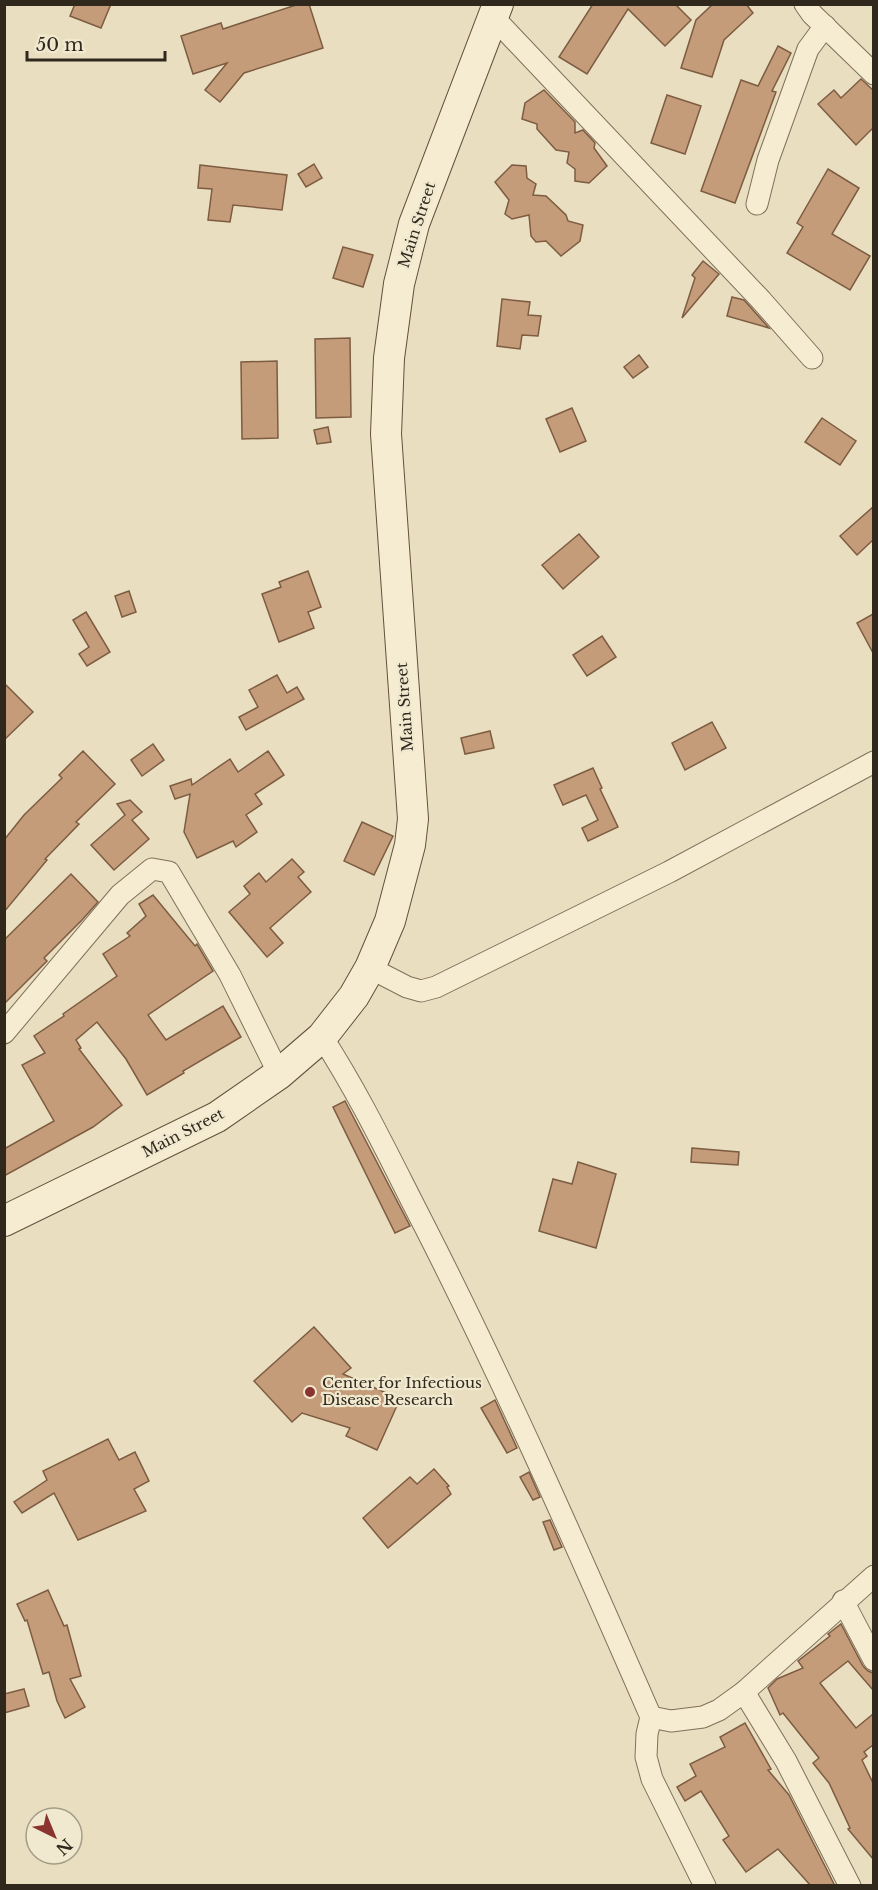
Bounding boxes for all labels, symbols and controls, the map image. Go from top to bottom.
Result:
scale bar [27,24,165,62]
text: 50 m [36,34,84,56]
street label: Main Street [394,179,439,270]
street label: Main Street [392,661,417,752]
street label: Main Street [139,1104,227,1161]
place label: Center for Infectious Disease Research [322,1373,482,1409]
marker: Center for Infectious Disease Research [303,1385,317,1399]
north arrow [24,1806,84,1866]
text: N [52,1835,77,1859]

